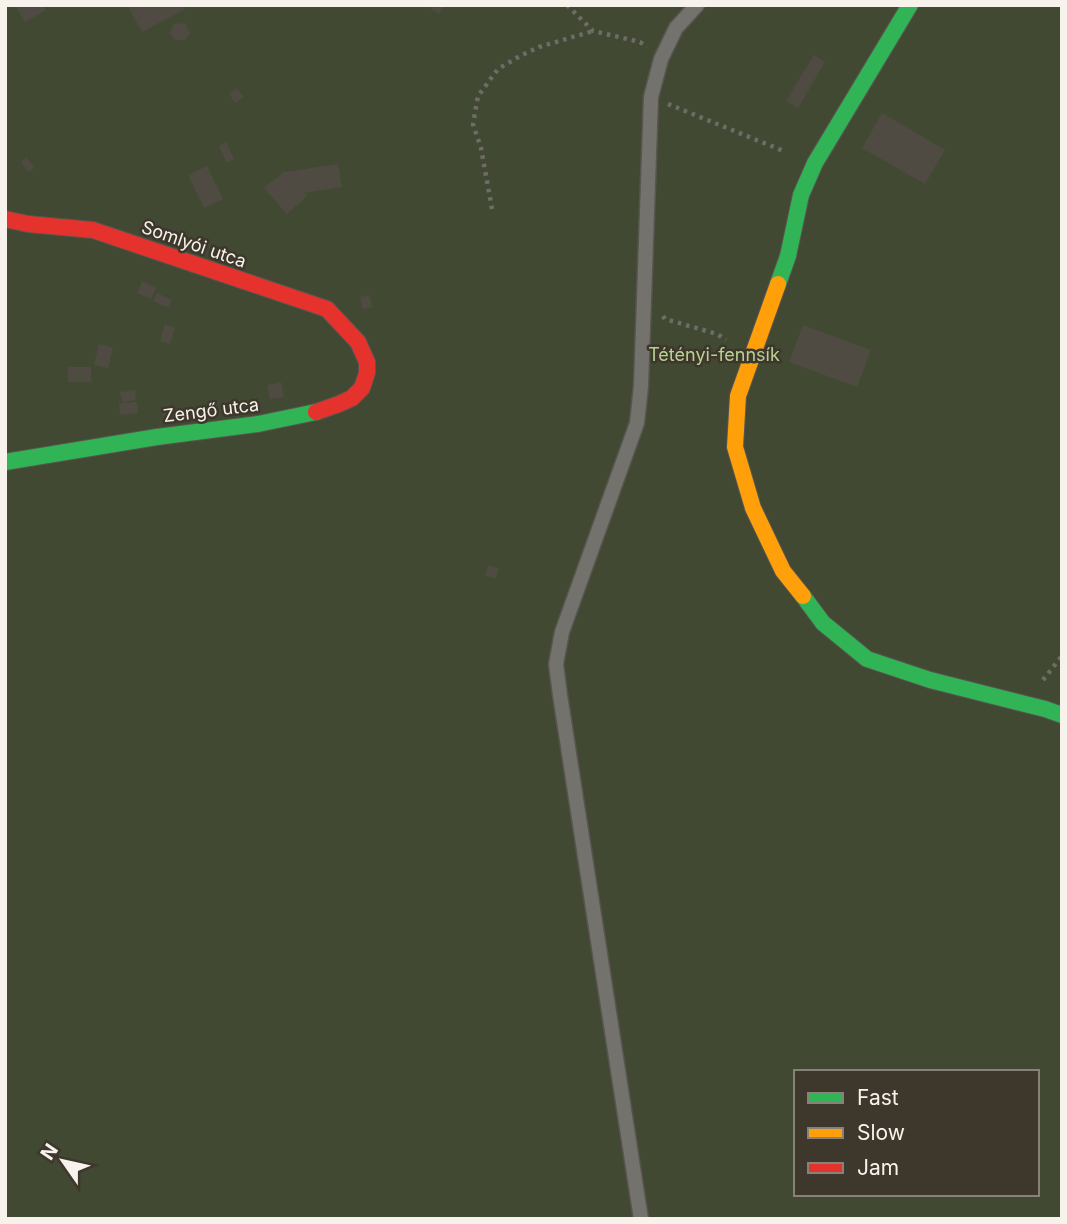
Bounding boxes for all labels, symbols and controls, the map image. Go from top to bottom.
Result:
street label: Somlyói utca [139,216,249,272]
park label: Tétényi-fennsík [648,344,780,365]
street label: Zengő utca [162,394,260,426]
legend [794,1070,1039,1196]
text: Fast [857,1085,899,1110]
text: Slow [857,1120,905,1145]
north arrow [28,1126,98,1196]
text: N [36,1139,63,1164]
text: Jam [857,1155,899,1180]

